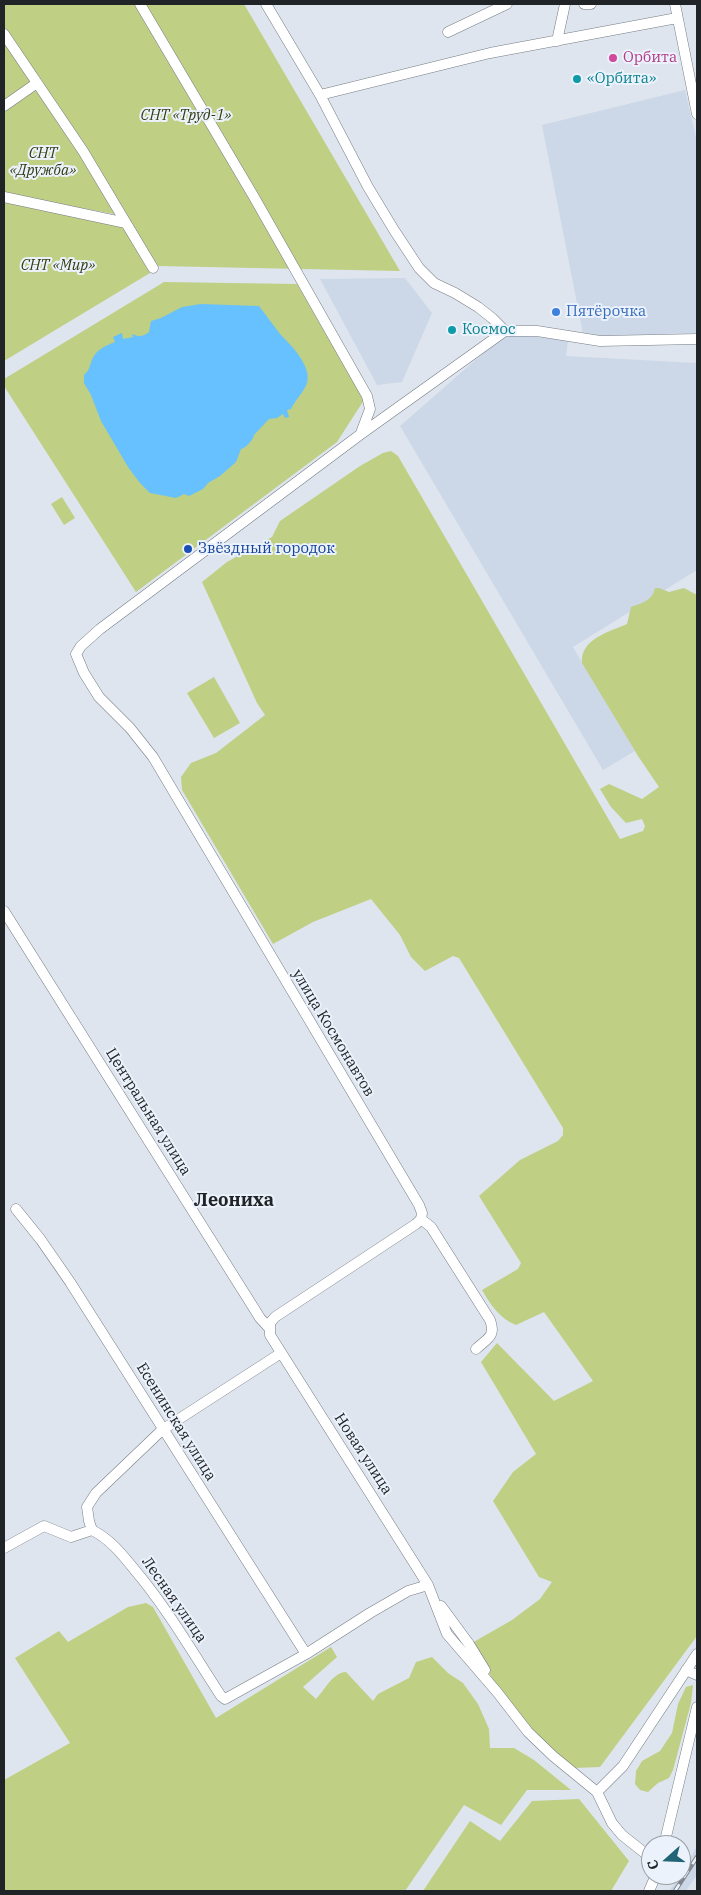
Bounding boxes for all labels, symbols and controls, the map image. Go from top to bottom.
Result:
place label: Орбита [623,49,677,67]
marker: Орбита [607,52,619,64]
place label: «Орбита» [587,70,656,88]
marker: «Орбита» [571,73,583,85]
park label: СНТ «Труд-1» [141,107,231,125]
park label: СНТ «Дружба» [10,145,76,180]
park label: СНТ «Мир» [21,257,95,275]
place label: Пятёрочка [566,303,646,321]
marker: Пятёрочка [550,306,562,318]
place label: Космос [462,321,516,339]
marker: Космос [446,324,458,336]
place label: Звёздный городок [198,540,335,558]
marker: Звёздный городок [182,543,194,555]
street label: улица Космонавтов [288,966,378,1100]
street label: Центральная улица [101,1045,195,1179]
district label: Леониха [194,1190,274,1212]
street label: Есенинская улица [132,1360,220,1484]
street label: Новая улица [330,1410,396,1498]
street label: Лесная улица [138,1554,210,1646]
north arrow [641,1835,691,1885]
text: С [643,1857,663,1872]

